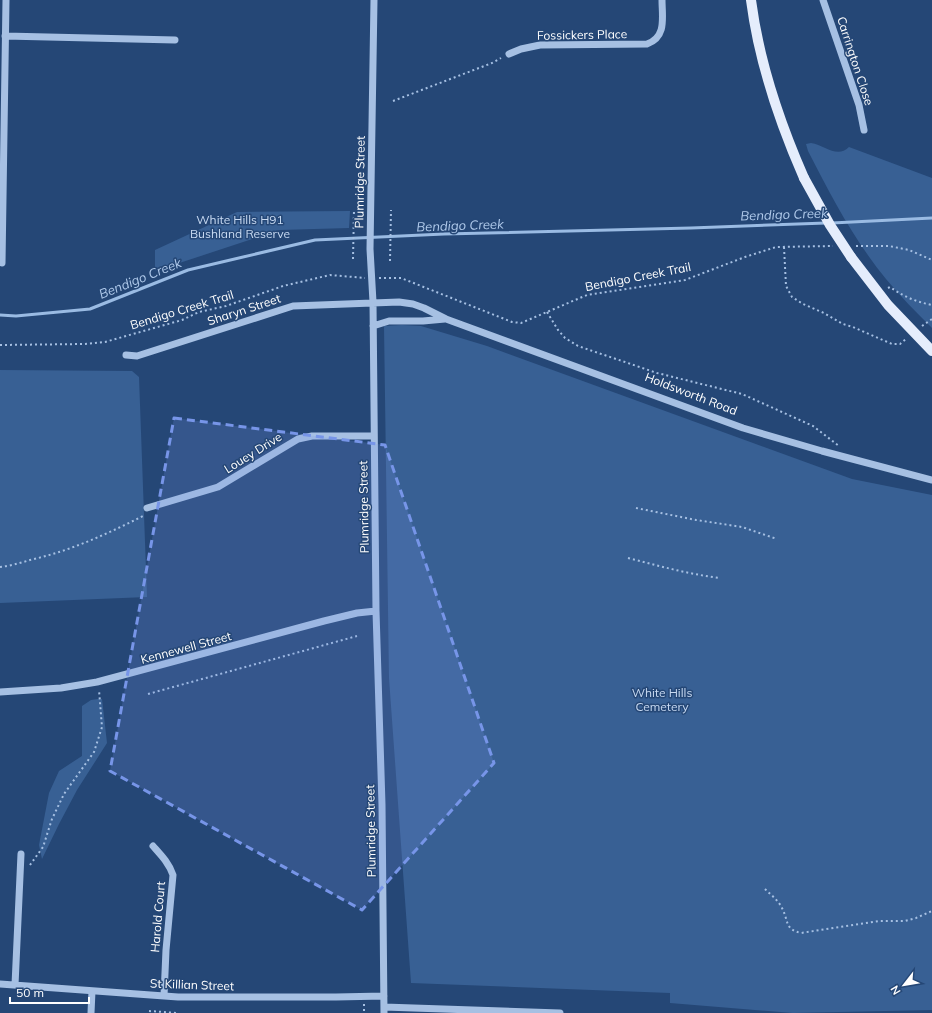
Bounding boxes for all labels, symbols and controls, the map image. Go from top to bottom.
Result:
street label: Carrington Close [834,14,877,107]
street label: Fossickers Place [537,26,627,43]
street label: Plumridge Street [351,136,368,228]
water label: Bendigo Creek [740,204,828,224]
park label: White Hills H91 Bushland Reserve [190,212,290,241]
water label: Bendigo Creek [416,215,504,235]
water label: Bendigo Creek [96,254,184,302]
street label: Bendigo Creek Trail [584,259,692,294]
street label: Bendigo Creek Trail [128,287,235,332]
street label: Sharyn Street [205,291,282,328]
street label: Holdsworth Road [643,369,739,418]
street label: Louey Drive [221,429,284,476]
street label: Plumridge Street [355,461,372,553]
street label: Kennewell Street [139,628,233,667]
park label: White Hills Cemetery [632,685,692,714]
street label: Plumridge Street [362,785,379,877]
street label: Harold Court [147,881,168,953]
north arrow [884,965,924,1005]
street label: St Killian Street [150,976,234,993]
scale bar [10,979,89,1005]
text: N [887,983,904,997]
text: 50 m [16,985,44,1000]

